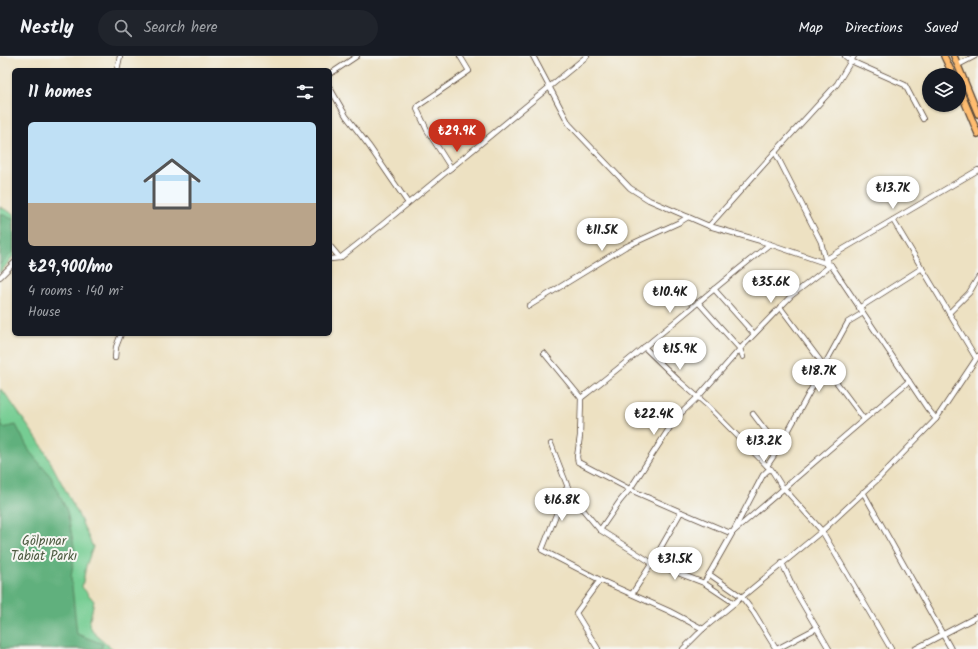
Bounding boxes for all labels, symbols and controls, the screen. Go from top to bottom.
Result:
search box [98,10,378,46]
text: Nestly [20,13,74,43]
text: Search here [144,16,218,40]
icon: search [112,17,134,39]
text: Map [798,17,823,39]
text: Directions [845,17,903,39]
text: Saved [925,17,958,39]
map controls [922,68,966,112]
button: layers [922,68,966,112]
text: 11 homes [28,79,92,106]
icon: filters [294,81,316,103]
pin: ₺29.9K [424,119,490,153]
text: ₺29.9K [438,121,476,142]
icon: home [136,148,208,220]
pin: ₺13.7K [860,176,926,210]
text: ₺13.7K [875,178,911,199]
pin: ₺11.5K [569,218,635,252]
text: ₺11.5K [586,220,618,241]
text: ₺29,900/mo [28,254,113,281]
pin: ₺35.6K [738,270,804,304]
text: ₺35.6K [752,272,790,293]
pin: ₺10.4K [637,280,703,314]
text: 4 rooms · 140 m² [28,281,123,302]
text: ₺10.4K [652,282,688,303]
text: House [28,302,60,323]
pin: ₺15.9K [647,337,713,371]
text: ₺15.9K [662,339,698,360]
pin: ₺18.7K [786,359,852,393]
text: ₺18.7K [801,361,837,382]
pin: ₺22.4K [621,402,687,436]
text: ₺22.4K [634,404,674,425]
pin: ₺13.2K [731,429,797,463]
text: ₺13.2K [746,431,782,452]
pin: ₺16.8K [529,488,595,522]
text: ₺16.8K [544,490,580,511]
park label: Gölpınar Tabiat Parkı [11,531,77,567]
pin: ₺31.5K [642,547,708,581]
text: ₺31.5K [657,549,693,570]

